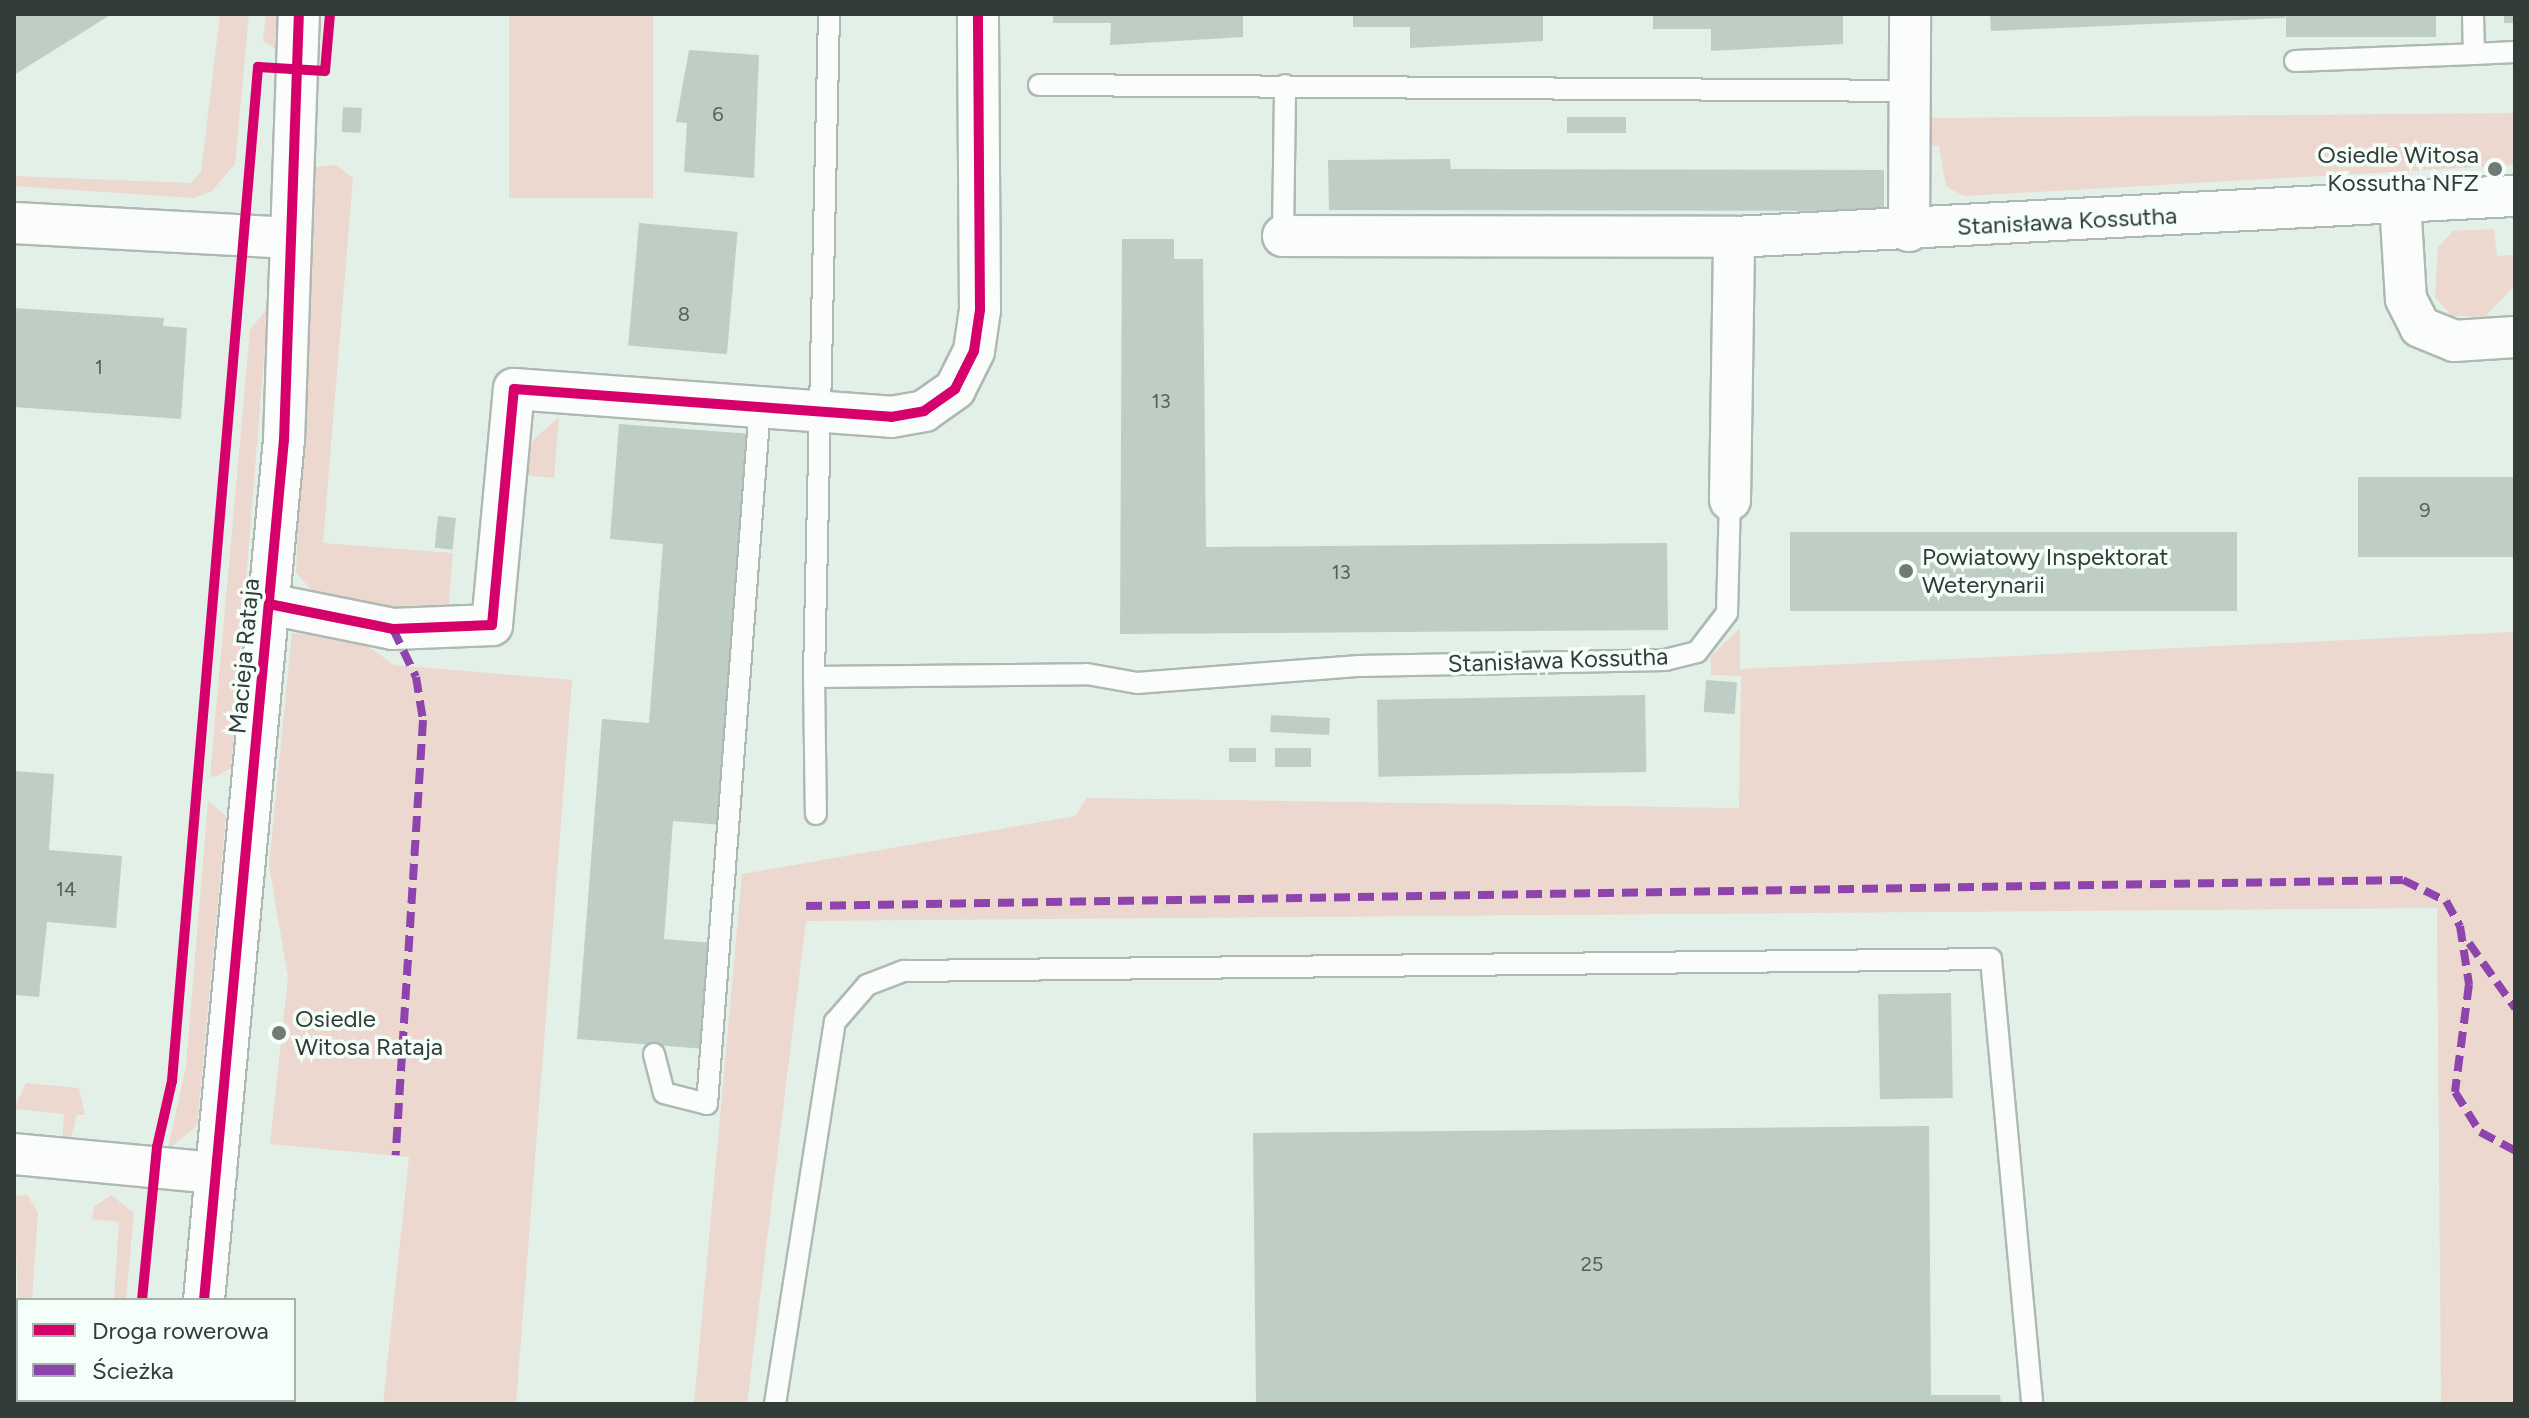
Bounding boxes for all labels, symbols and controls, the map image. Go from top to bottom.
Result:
house number: 6 [712,102,724,126]
place label: Osiedle Witosa Kossutha NFZ [2317,141,2479,197]
marker: Osiedle Witosa Kossutha NFZ [2486,160,2504,178]
street label: Stanisława Kossutha [1956,201,2178,241]
house number: 8 [678,302,690,326]
house number: 1 [95,355,103,379]
house number: 13 [1151,389,1171,413]
house number: 9 [2419,498,2431,522]
place label: Powiatowy Inspektorat Weterynarii [1922,543,2168,599]
house number: 13 [1331,560,1351,584]
marker: Powiatowy Inspektorat Weterynarii [1897,562,1915,580]
street label: Macieja Rataja [223,577,265,735]
street label: Stanisława Kossutha [1447,642,1669,678]
house number: 14 [56,877,76,901]
place label: Osiedle Witosa Rataja [295,1005,443,1061]
marker: Osiedle Witosa Rataja [270,1024,288,1042]
house number: 25 [1581,1252,1603,1276]
legend [16,1298,296,1402]
text: Droga rowerowa [92,1316,269,1345]
text: Ścieżka [92,1356,174,1385]

